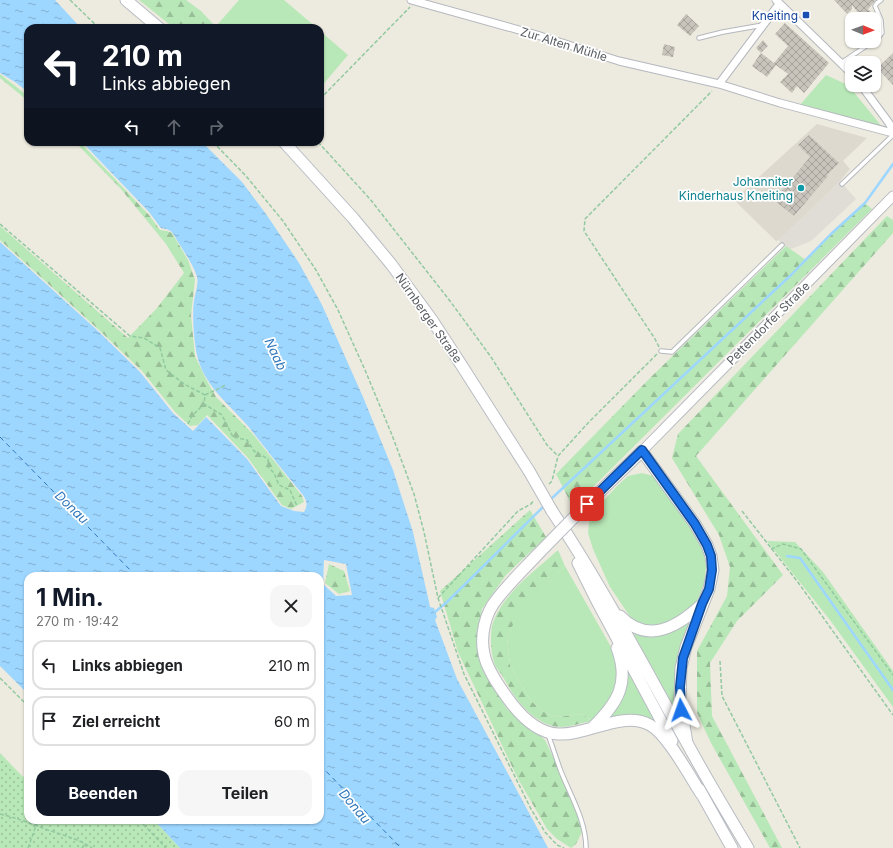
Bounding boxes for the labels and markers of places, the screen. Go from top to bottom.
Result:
place label: Kneiting [752,8,798,23]
marker: Kneiting [801,10,811,20]
place label: Johanniter Kinderhaus Kneiting [679,174,793,203]
marker: Johanniter Kinderhaus Kneiting [796,183,806,193]
pin [570,487,604,521]

